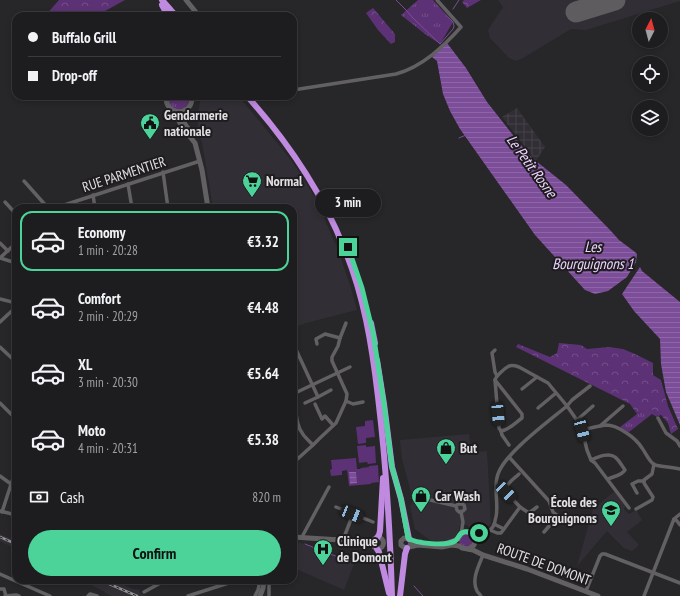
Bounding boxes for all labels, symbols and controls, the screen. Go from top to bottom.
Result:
north arrow [632,12,668,48]
map controls [632,12,668,136]
text: Buffalo Grill [52,28,116,47]
button: locate [632,56,668,92]
text: Drop-off [52,66,97,85]
button: layers [632,100,668,136]
place label: Gendarmerie nationale [164,106,228,140]
public building icon: Gendarmerie nationale [139,112,161,140]
water label: Le Petit Rosne [503,131,562,202]
street label: RUE PARMENTIER [80,152,168,196]
supermarket icon: Normal [241,170,263,198]
place label: Normal [266,172,303,190]
callout: 3 min [315,189,381,217]
text: 3 min [335,194,361,211]
icon: car [30,223,66,259]
text: Economy [78,223,126,242]
text: €3.32 [247,232,279,251]
water label: Les Bourguignons 1 [552,237,634,273]
route end [339,238,357,256]
text: 1 min · 20:28 [78,242,138,259]
icon: car [30,289,66,325]
text: Comfort [78,289,121,308]
text: €4.48 [247,298,279,317]
text: 2 min · 20:29 [78,308,138,325]
icon: car [30,355,66,391]
text: XL [78,355,92,374]
text: €5.64 [247,364,279,383]
text: 3 min · 20:30 [78,374,138,391]
car [491,402,505,426]
car [573,417,591,443]
icon: car [30,421,66,457]
text: Moto [78,421,106,440]
text: €5.38 [247,430,279,449]
shop icon: But [435,437,457,465]
place label: But [460,439,477,457]
text: 4 min · 20:31 [78,440,138,457]
car [493,479,519,505]
shop icon: Car Wash [410,485,432,513]
icon: cash [28,486,50,508]
place label: Car Wash [435,487,480,505]
text: Cash [60,488,84,507]
text: 820 m [252,489,281,506]
place label: École des Bourguignons [528,493,597,527]
school or university icon: École des Bourguignons [600,499,622,527]
car [339,504,365,524]
route start [470,524,488,542]
button: Confirm [28,530,281,576]
place label: Clinique de Domont [337,532,392,566]
hospital icon: Clinique de Domont [312,538,334,566]
street label: ROUTE DE DOMONT [495,539,594,590]

